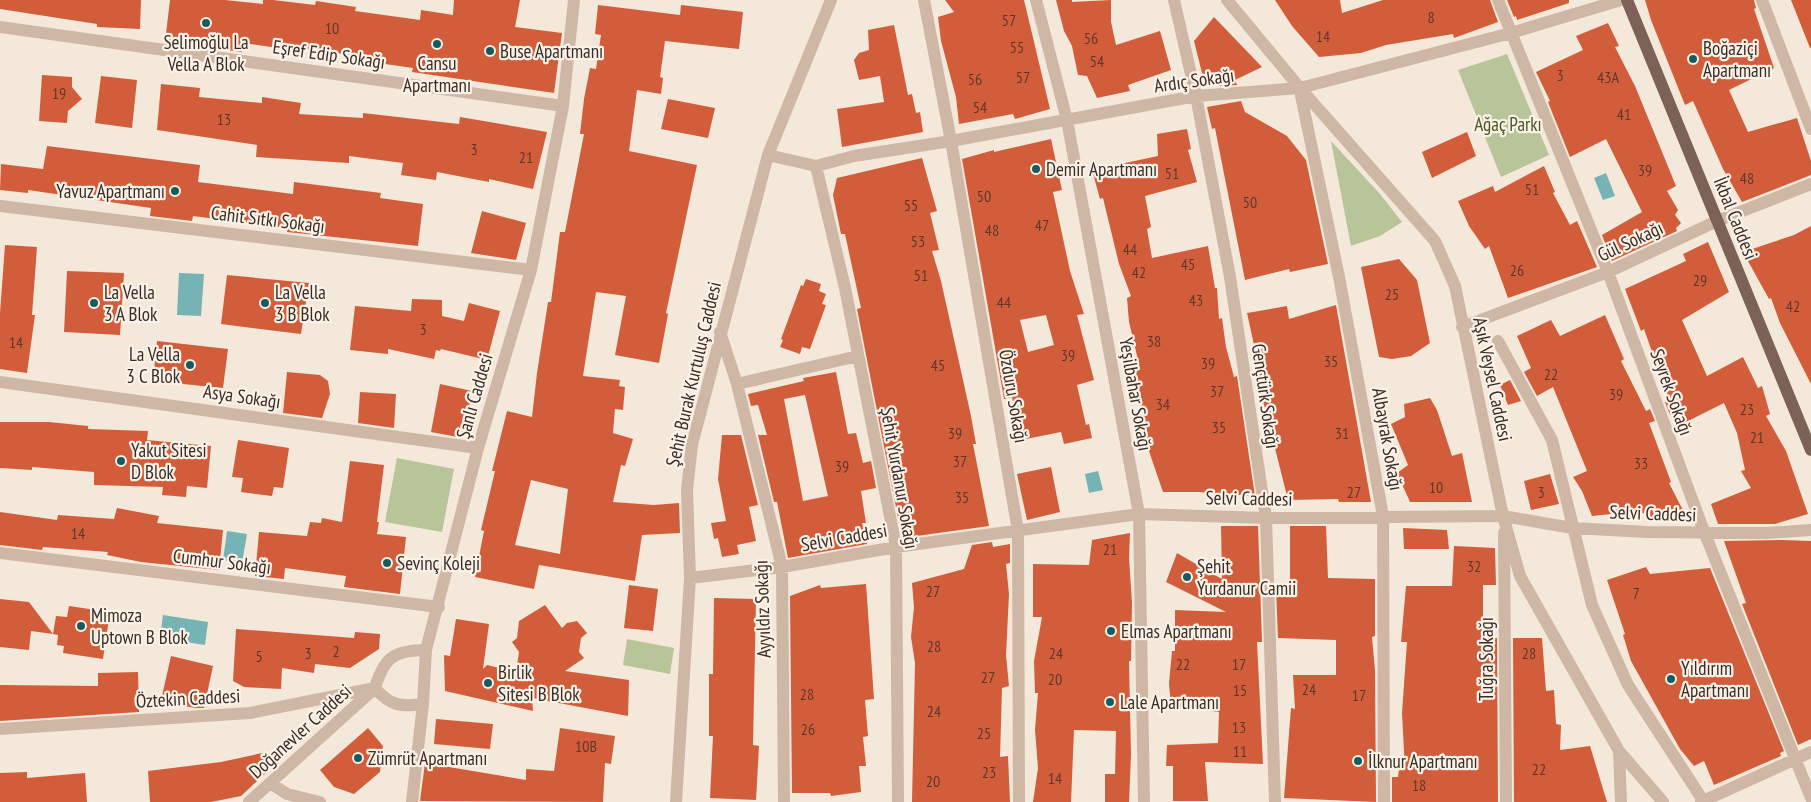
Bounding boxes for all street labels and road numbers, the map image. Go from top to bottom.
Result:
street label: Eşref Edip Sokağı [271,34,387,74]
street label: Ardıç Sokağı [1152,63,1236,97]
street label: İkbal Caddesi [1709,173,1763,263]
street label: Cahit Sıtkı Sokağı [210,200,326,238]
street label: Gül Sokağı [1593,215,1667,267]
street label: Şehit Burak Kurtuluş Caddesi [660,279,726,469]
street label: Aşık Veysel Caddesi [1468,315,1518,443]
street label: Yeşilbahar Sokağı [1114,335,1158,453]
street label: Gençtürk Sokağı [1247,342,1285,450]
street label: Seyrek Sokağı [1645,345,1699,439]
street label: Özduru Sokağı [994,347,1034,445]
street label: Şanlı Caddesi [450,351,498,441]
street label: Asya Sokağı [202,379,282,413]
street label: Albayrak Sokağı [1367,386,1409,492]
street label: Şehit Yurdanur Sokağı [876,405,924,551]
street label: Selvi Caddesi [1205,485,1293,511]
street label: Selvi Caddesi [1609,499,1697,527]
street label: Selvi Caddesi [799,518,889,556]
street label: Cumhur Sokağı [172,543,272,579]
street label: Ayyıldız Sokağı [748,560,776,658]
street label: Tuğra Sokağı [1474,617,1498,701]
street label: Doğanevler Caddesi [244,679,356,783]
street label: Öztekin Caddesi [135,683,241,713]

